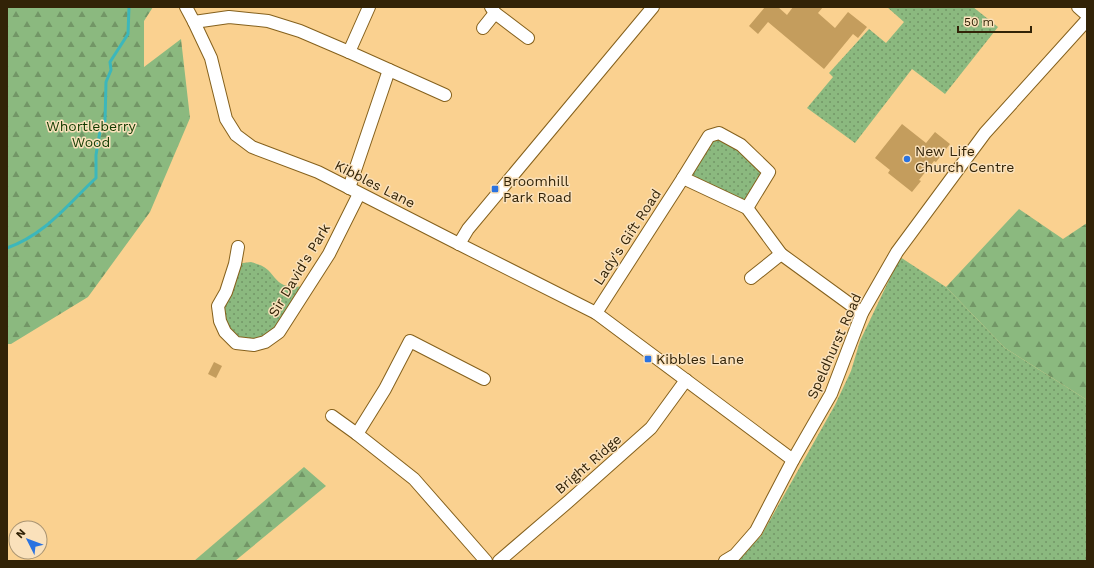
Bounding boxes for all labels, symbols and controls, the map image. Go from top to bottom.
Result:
scale bar [958,8,1031,34]
text: 50 m [964,15,994,29]
park label: Whortleberry Wood [46,118,137,150]
place label: New Life Church Centre [915,143,1014,175]
marker: New Life Church Centre [902,154,912,164]
street label: Kibbles Lane [332,157,418,211]
place label: Broomhill Park Road [503,173,572,205]
marker: Broomhill Park Road [490,184,500,194]
street label: Lady's Gift Road [590,186,664,288]
street label: Sir David's Park [265,221,333,319]
street label: Speldhurst Road [804,291,864,401]
place label: Kibbles Lane [656,351,744,367]
marker: Kibbles Lane [643,354,653,364]
street label: Bright Ridge [552,431,624,497]
north arrow [8,520,48,560]
text: N [13,526,28,541]

